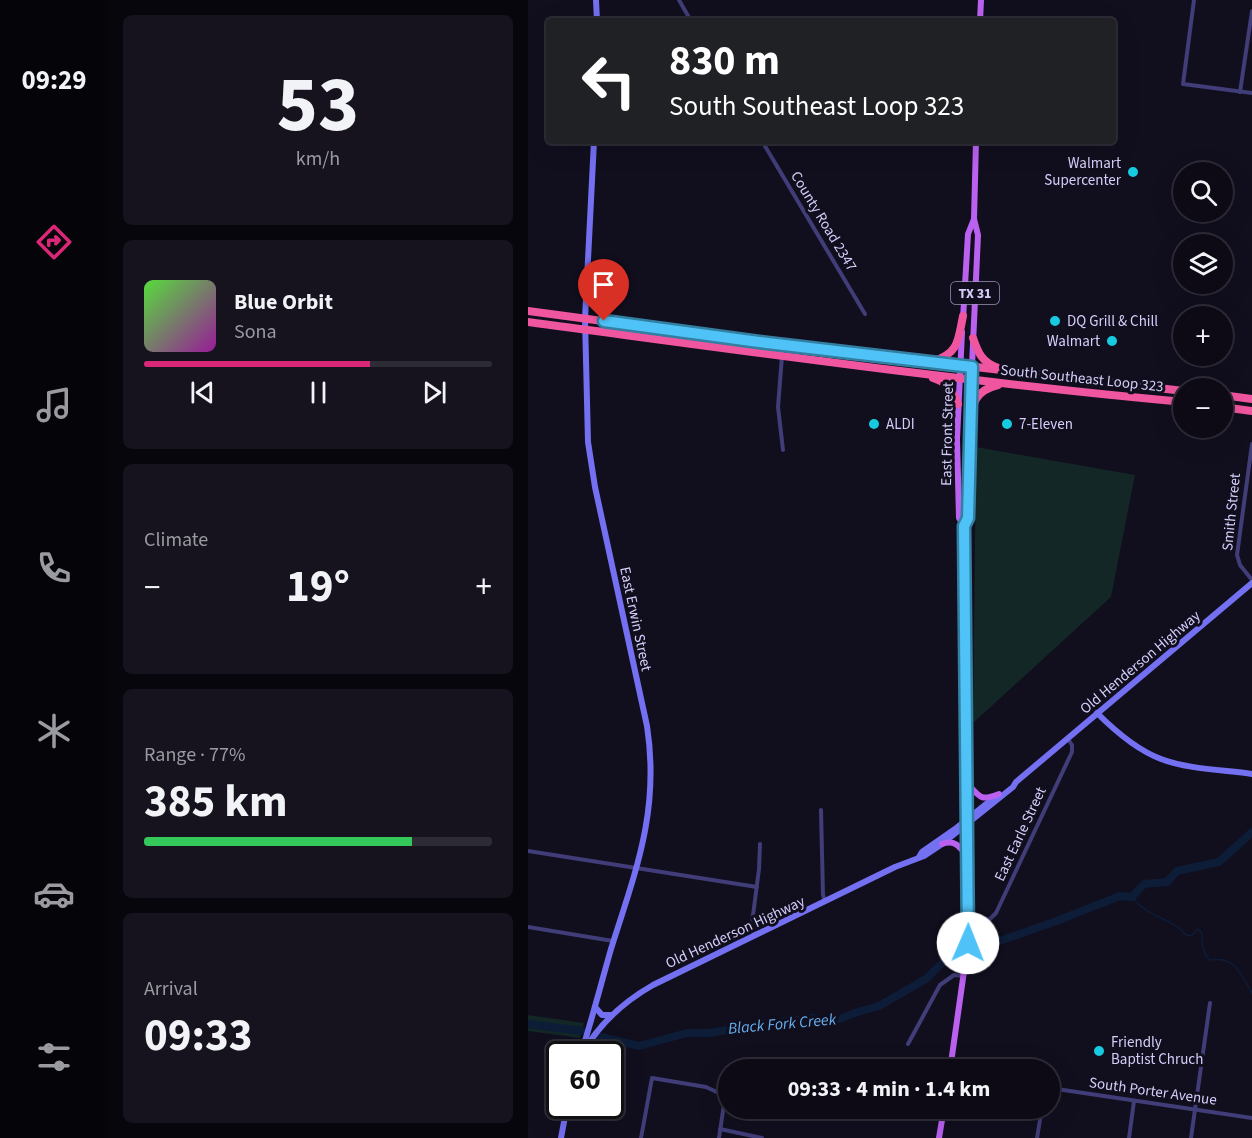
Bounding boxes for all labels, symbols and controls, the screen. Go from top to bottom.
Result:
text: 830 m [669,31,780,91]
icon: left [570,42,648,120]
text: 53 [277,50,359,161]
text: 09:29 [21,61,87,100]
text: South Southeast Loop 323 [669,87,964,126]
text: km/h [296,145,340,173]
place label: Walmart Supercenter [1044,153,1122,191]
map controls [1173,162,1233,438]
button: search [1173,162,1233,222]
marker: Walmart Supercenter [1126,165,1140,179]
street label: County Road 2347 [785,167,862,275]
icon: directions [33,221,75,263]
button: layers [1173,234,1233,294]
pin [578,259,629,321]
icon: arrive [587,268,620,301]
road number: TX 31 [951,282,999,304]
text: Blue Orbit [234,286,333,318]
button: + [1173,306,1233,366]
place label: DQ Grill & Chill [1067,311,1158,332]
marker: DQ Grill & Chill [1048,314,1062,328]
text: Sona [234,318,277,346]
place label: Walmart [1047,331,1100,352]
marker: Walmart [1105,334,1119,348]
street label: South Southeast Loop 323 [999,359,1165,398]
icon: previous [186,376,219,409]
icon: pause [302,376,335,409]
icon: next [418,376,451,409]
button: − [1173,378,1233,438]
street label: East Front Street [936,382,959,486]
icon: music [33,384,75,426]
place label: ALDI [886,414,915,435]
place label: 7-Eleven [1019,414,1073,435]
marker: ALDI [867,417,881,431]
marker: 7-Eleven [1000,417,1014,431]
street label: Smith Street [1217,472,1246,552]
text: Climate [144,526,208,554]
icon: phone [33,547,75,589]
text: 19° [286,555,350,619]
text: − [144,564,160,611]
text: + [476,564,492,611]
street label: East Erwin Street [614,565,657,673]
street label: Old Henderson Highway [1076,606,1205,719]
icon: climate [33,710,75,752]
text: Range · 77% [144,741,245,769]
text: 385 km [144,770,288,834]
street label: East Earle Street [989,784,1052,885]
icon: car [33,873,75,915]
street label: Old Henderson Highway [662,891,808,974]
position arrow [936,911,1000,975]
text: Arrival [144,975,198,1003]
text: 09:33 [144,1004,253,1068]
water label: Black Fork Creek [727,1008,837,1040]
place label: Friendly Baptist Chruch [1111,1032,1203,1070]
icon: filters [33,1036,75,1078]
speed limit sign: 60 [546,1041,624,1119]
marker: Friendly Baptist Chruch [1092,1044,1106,1058]
street label: South Porter Avenue [1088,1072,1218,1111]
text: 09:33 · 4 min · 1.4 km [788,1073,990,1105]

